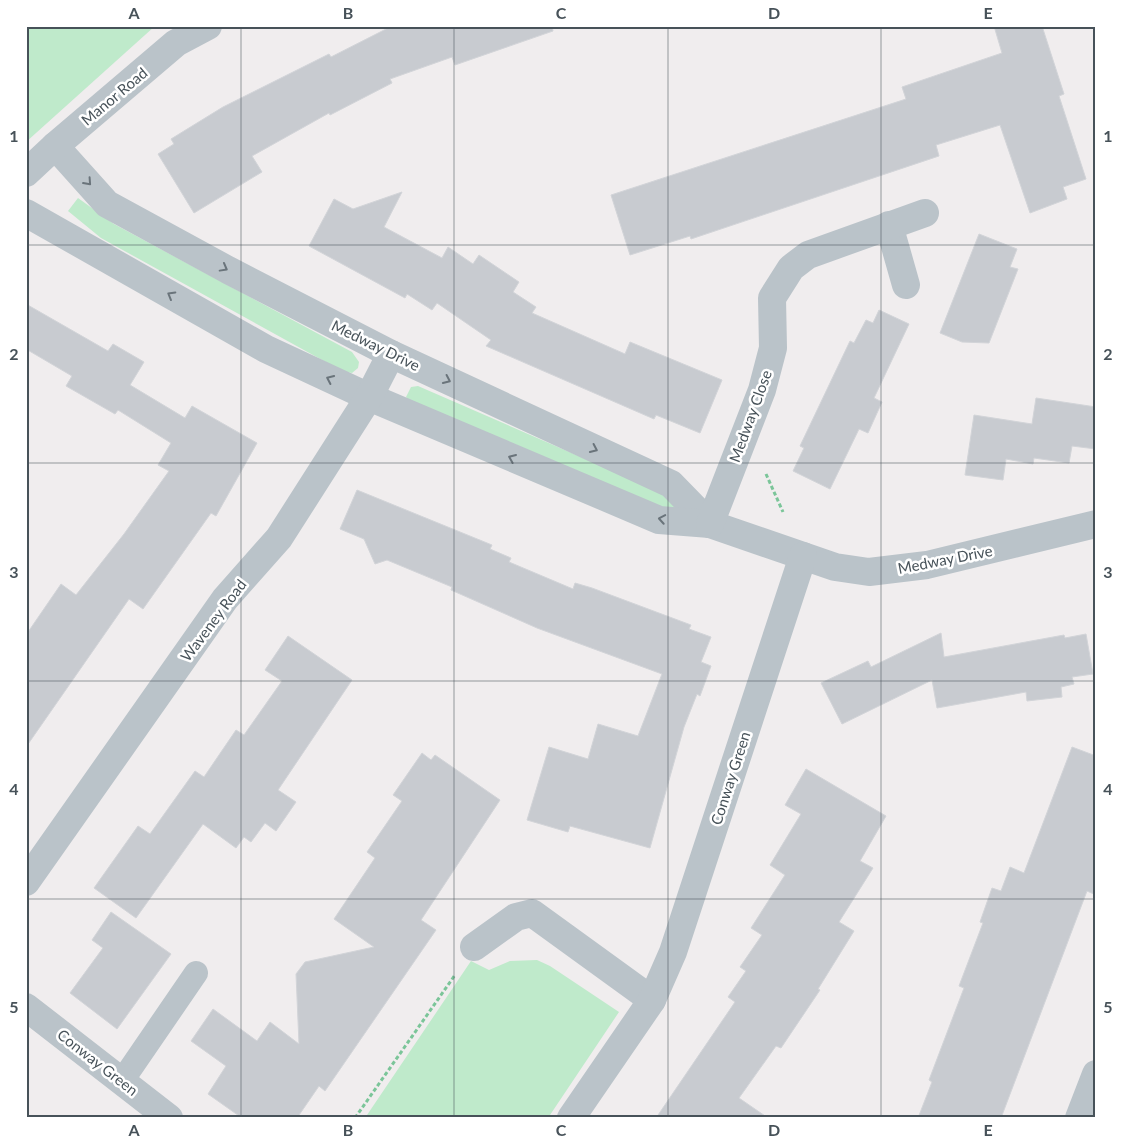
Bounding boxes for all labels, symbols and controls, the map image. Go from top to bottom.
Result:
text: A [127,3,140,22]
text: B [343,3,353,22]
text: C [556,3,567,22]
text: D [768,3,780,22]
text: E [983,3,993,22]
street label: Manor Road [77,63,151,129]
text: 1 [9,126,19,145]
text: 1 [1103,126,1113,145]
one-way arrow [82,176,91,185]
one-way arrow [219,262,228,272]
one-way arrow [168,292,177,302]
street label: Medway Drive [329,316,423,374]
text: 2 [9,344,19,363]
text: 2 [1103,344,1113,363]
street label: Medway Close [725,367,775,464]
one-way arrow [442,374,451,384]
one-way arrow [326,375,335,386]
one-way arrow [589,443,598,453]
one-way arrow [508,453,516,463]
one-way arrow [657,515,666,525]
street label: Medway Drive [896,541,994,577]
text: 3 [9,562,19,581]
text: 3 [1103,562,1113,581]
street label: Waveney Road [176,575,250,665]
street label: Conway Green [706,729,754,827]
text: 4 [9,779,19,798]
text: 4 [1103,779,1113,798]
text: 5 [9,997,19,1016]
text: 5 [1103,997,1113,1016]
street label: Conway Green [54,1025,142,1099]
text: A [127,1120,140,1139]
text: B [343,1120,353,1139]
text: C [556,1120,567,1139]
text: D [768,1120,780,1139]
text: E [983,1120,993,1139]

